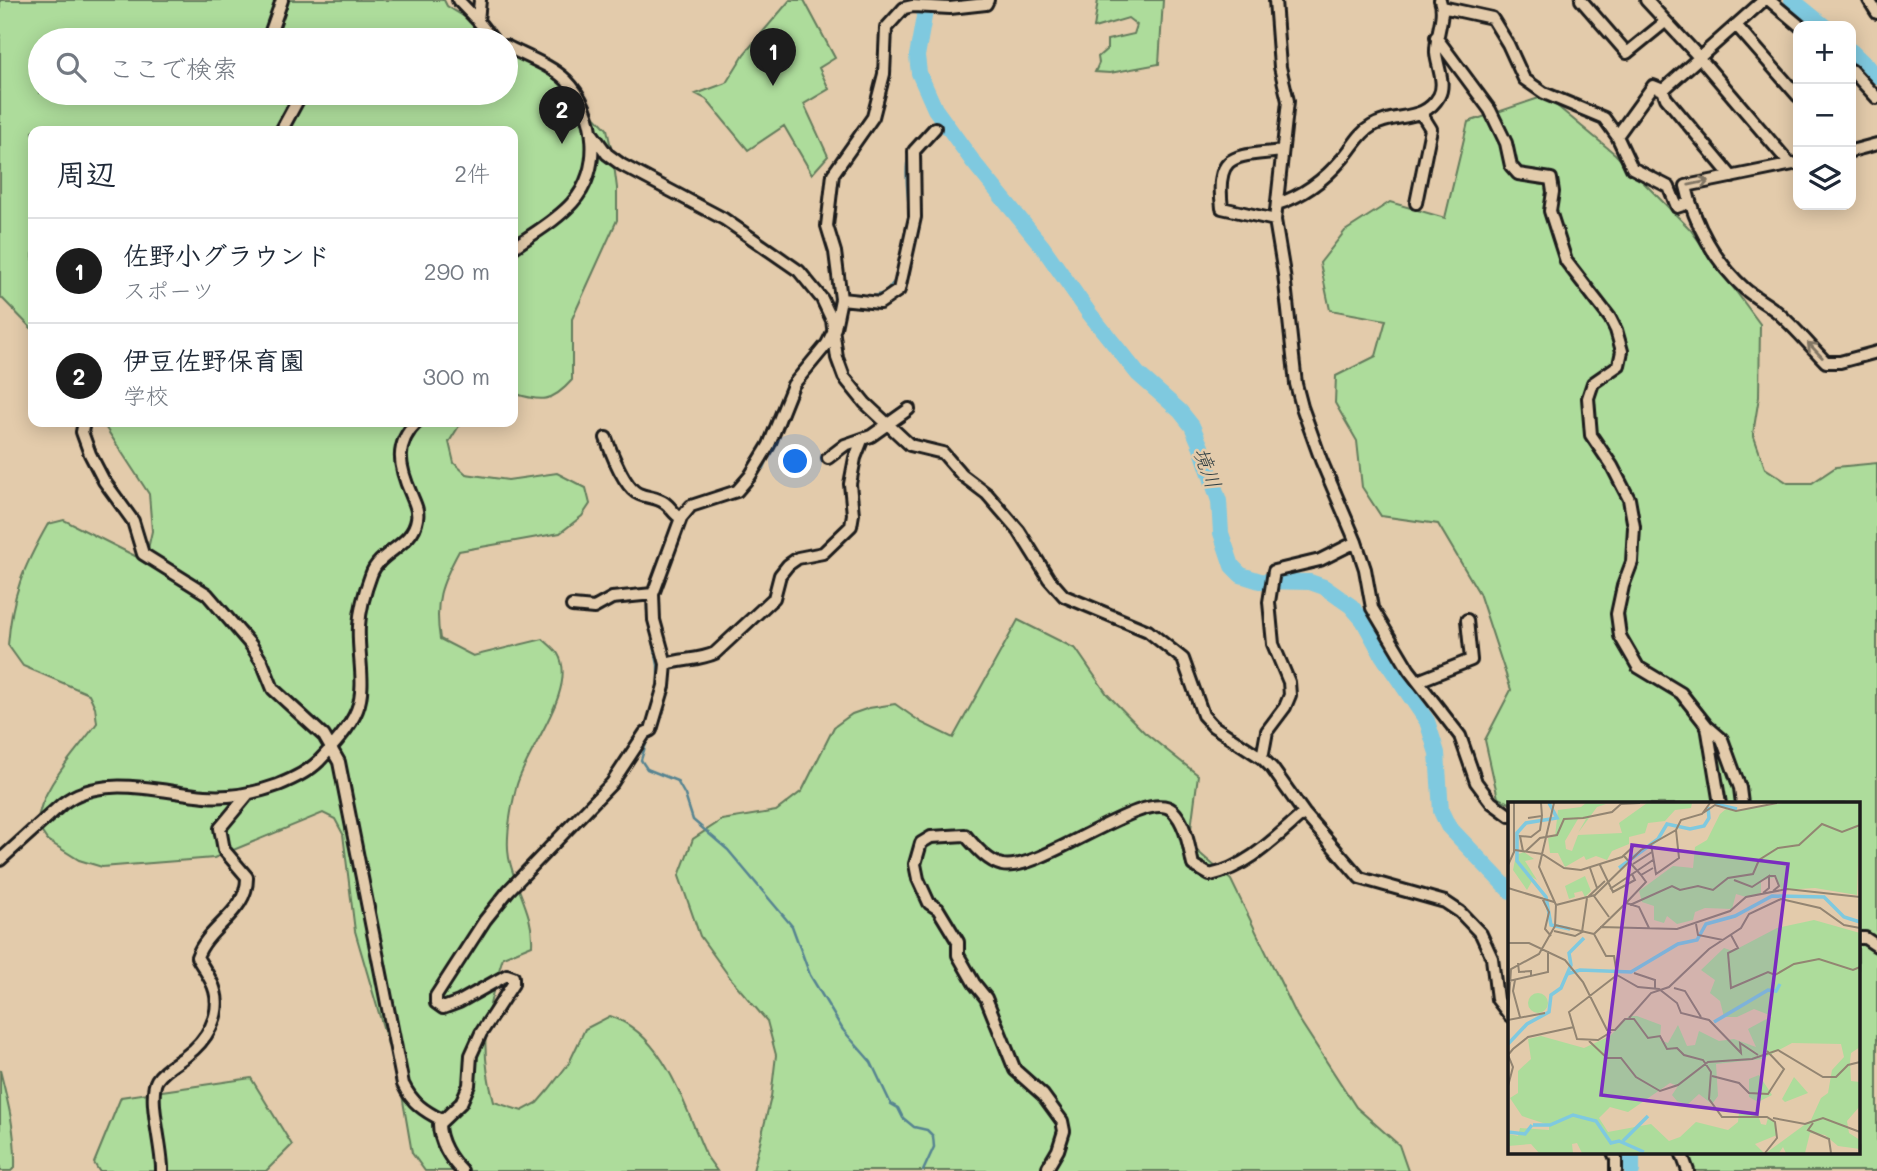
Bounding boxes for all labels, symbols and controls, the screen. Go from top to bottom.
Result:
map controls [1793,21,1856,210]
button: + [1793,21,1856,84]
search box [28,28,518,105]
pin: 1 [750,28,796,86]
icon: search [52,48,90,86]
text: ここで検索 [108,51,238,85]
button: − [1793,84,1856,147]
pin: 2 [539,86,585,144]
button: layers [1793,147,1856,210]
text: 周辺 [56,153,116,193]
text: 2件 [454,158,490,188]
one-way arrow [1687,176,1710,190]
text: 佐野小グラウンド [123,238,331,272]
text: 1 [74,256,84,286]
text: 290 m [424,256,490,286]
text: スポーツ [123,275,215,305]
one-way arrow [1806,342,1823,359]
text: 伊豆佐野保育園 [123,343,305,377]
text: 2 [73,361,85,391]
text: 300 m [422,361,490,391]
text: 学校 [123,380,169,410]
water label: 境川 [1189,443,1228,492]
your location [778,444,812,478]
inset map [1508,802,1860,1154]

